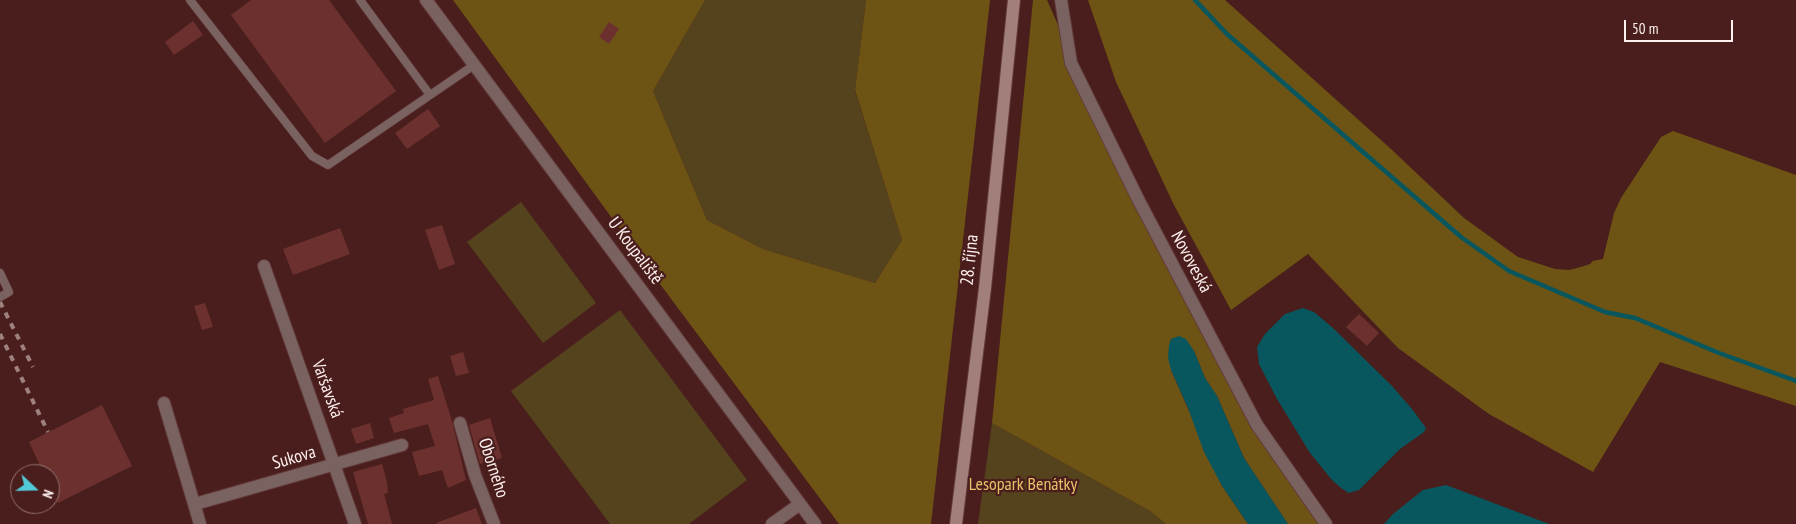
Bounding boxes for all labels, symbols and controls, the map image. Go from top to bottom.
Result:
scale bar [1626,10,1735,42]
text: 50 m [1632,19,1658,38]
street label: U Koupaliště [603,213,667,289]
street label: Novoveská [1166,228,1216,296]
street label: 28. října [957,233,983,287]
street label: Varšavská [307,357,347,421]
street label: Oborného [473,435,513,501]
street label: Sukova [270,442,318,474]
north arrow [10,464,60,514]
park label: Lesopark Benátky [969,474,1077,496]
text: N [38,487,58,501]

